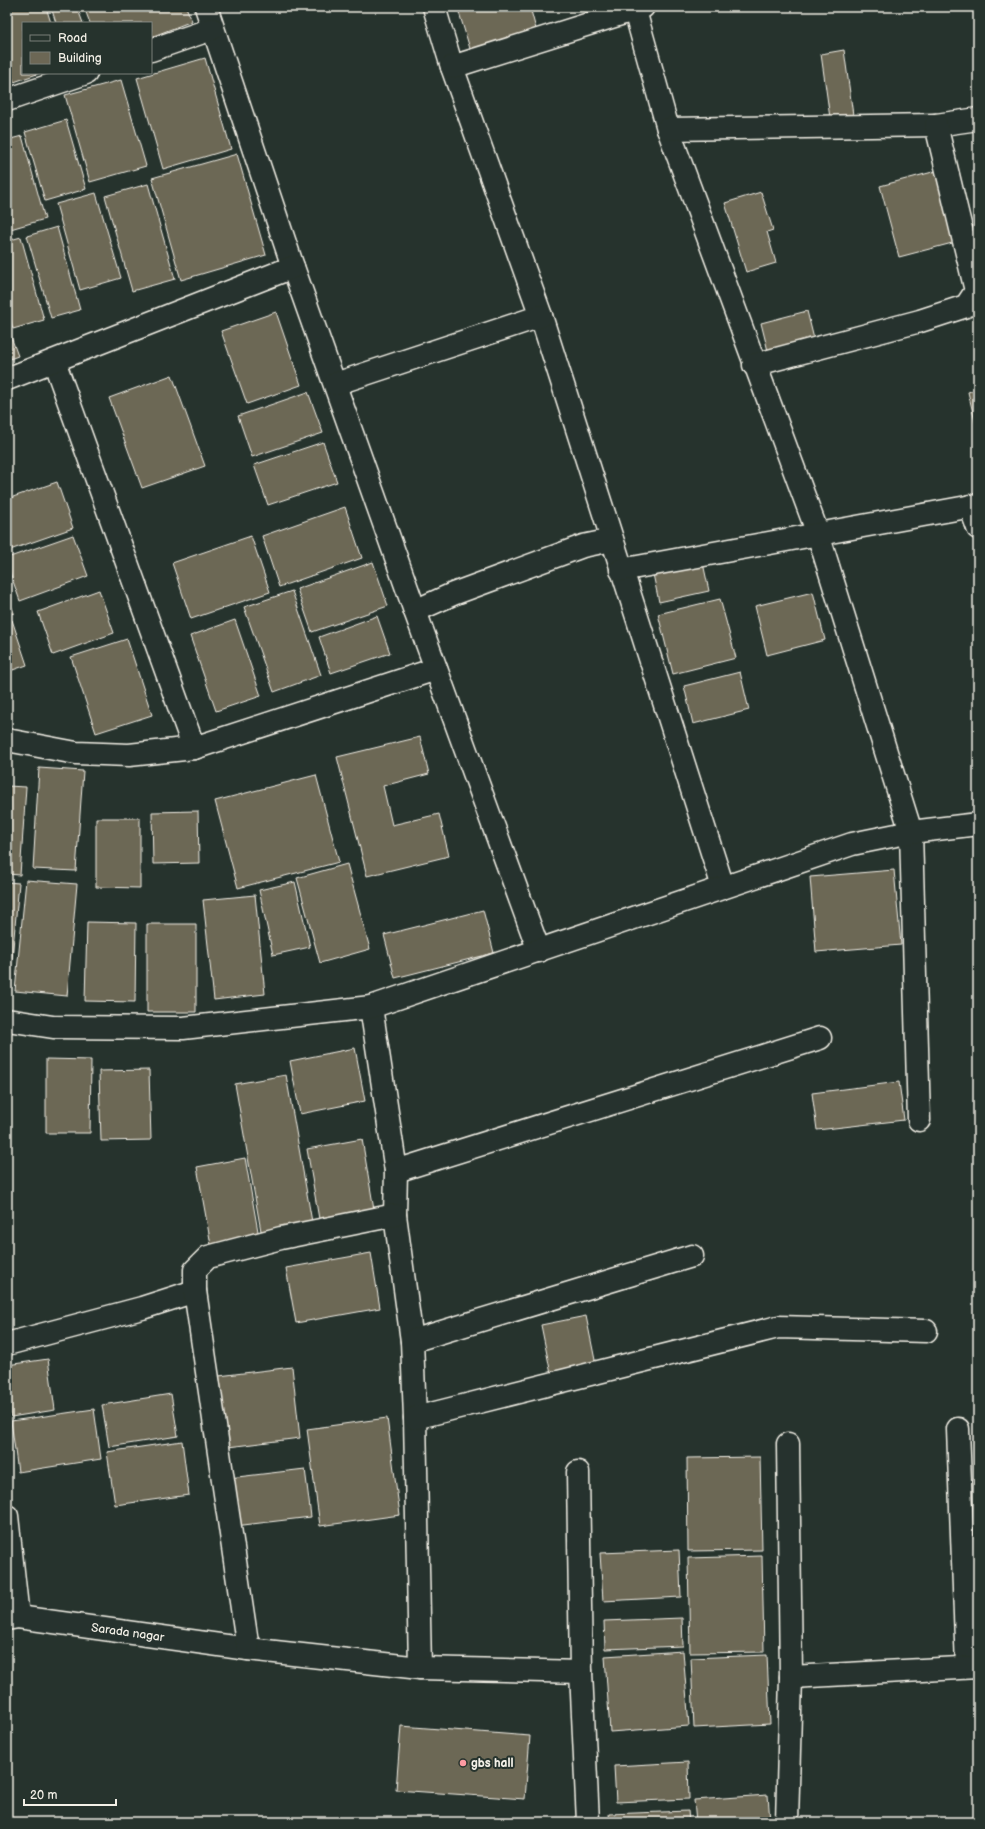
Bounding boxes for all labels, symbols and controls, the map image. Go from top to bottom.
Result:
legend [22,22,152,74]
text: Road [58,31,87,46]
text: Building [58,51,102,66]
street label: Sarada nagar [90,1620,166,1645]
place label: gbs hall [471,1756,513,1771]
marker: gbs hall [458,1758,468,1768]
scale bar [24,1781,116,1807]
text: 20 m [30,1788,57,1803]

